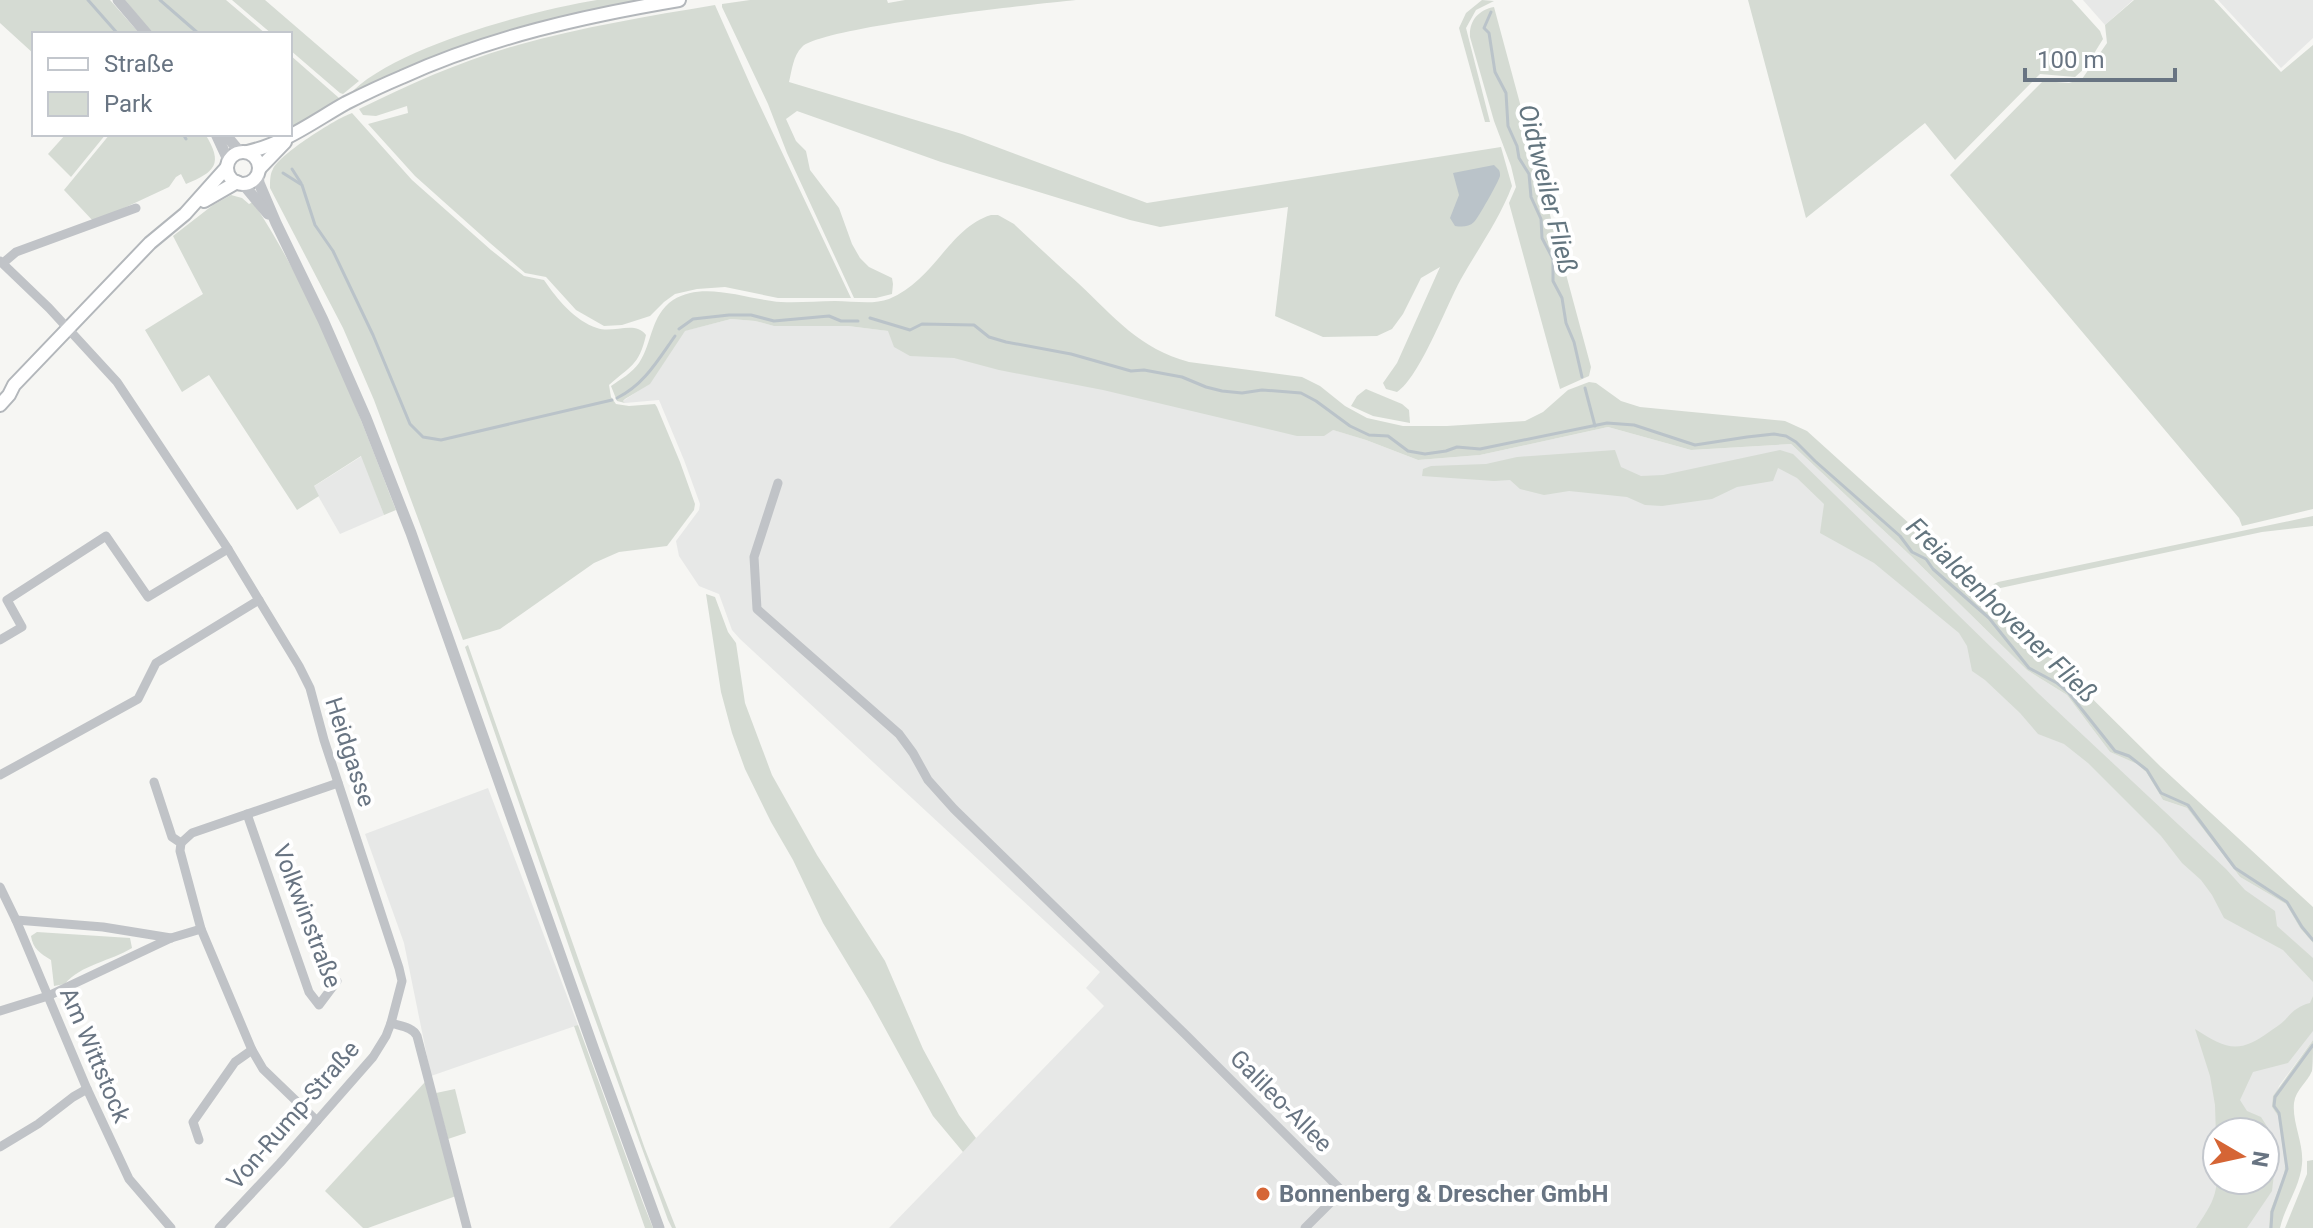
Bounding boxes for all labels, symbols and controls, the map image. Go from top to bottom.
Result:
legend [32,32,292,136]
scale bar [2025,32,2175,82]
text: 100 m [2037,46,2104,74]
text: Straße [104,50,174,78]
text: Park [104,90,153,118]
water label: Oidtweiler Fließ [1512,101,1584,277]
water label: Freialdenhovener Fließ [1901,511,2103,709]
street label: Heidgasse [319,694,381,810]
street label: Volkwinstraße [267,840,347,992]
street label: Am Wittstock [54,983,136,1127]
street label: Von-Rump-Straße [221,1035,365,1195]
street label: Galileo-Allee [1224,1044,1338,1158]
north arrow [2201,1116,2281,1196]
text: N [2247,1149,2274,1169]
place label: Bonnenberg & Drescher GmbH [1279,1180,1608,1208]
marker: Bonnenberg & Drescher GmbH [1254,1185,1272,1203]

